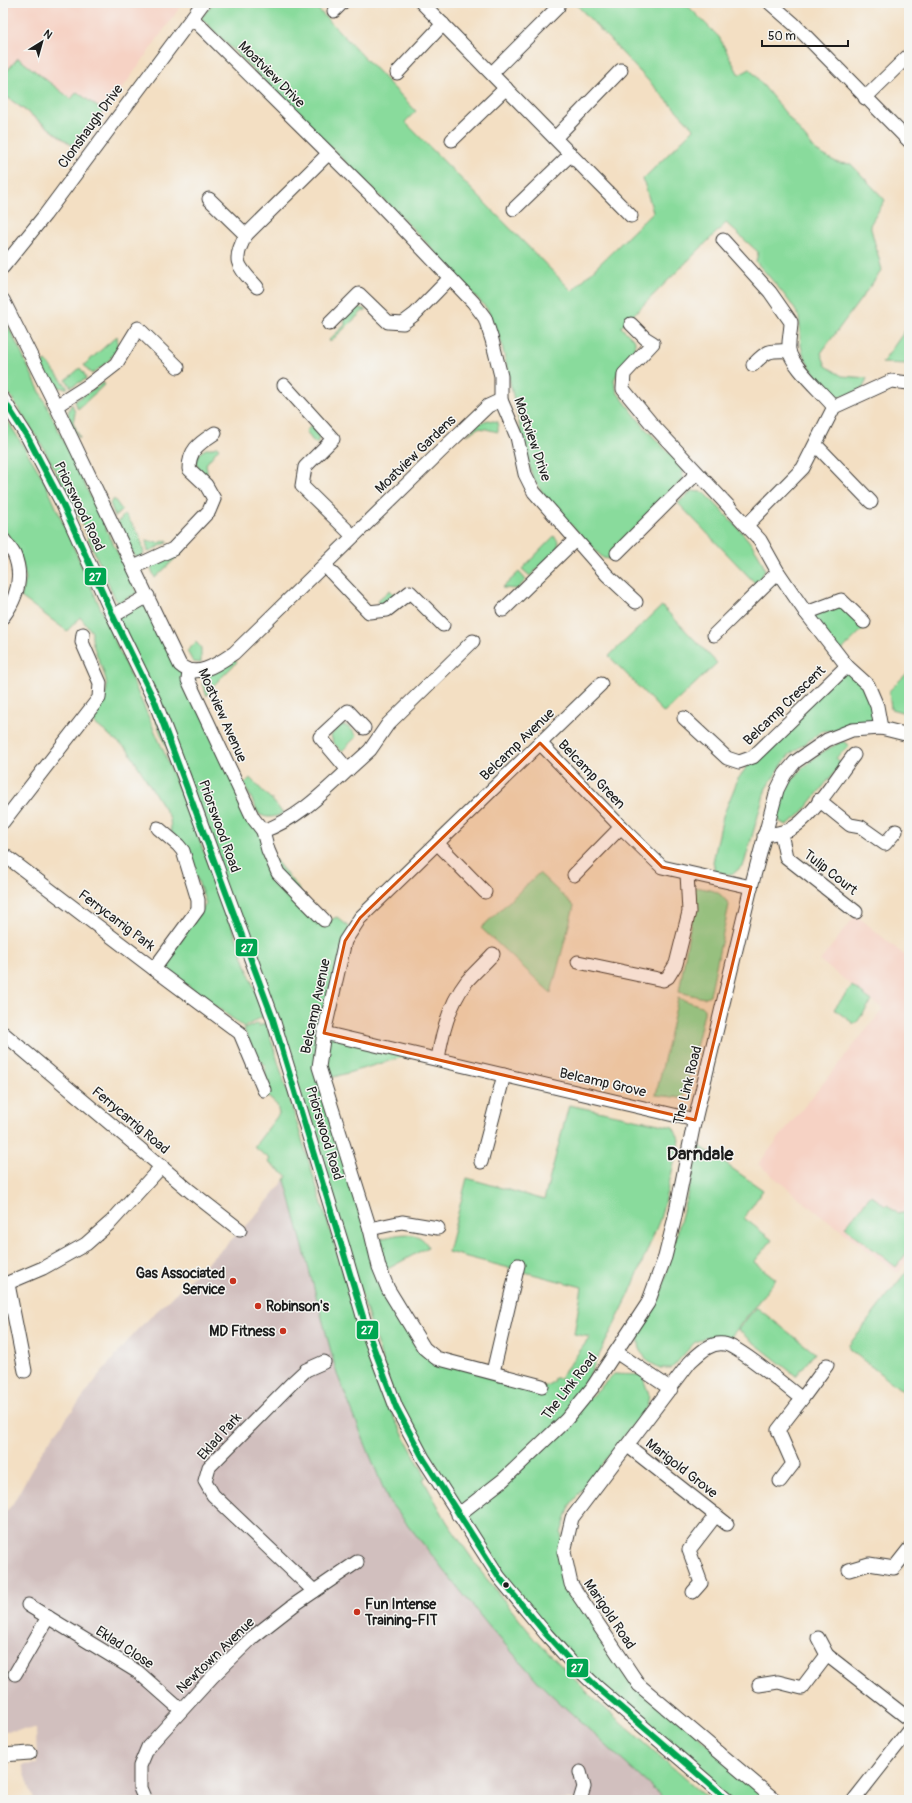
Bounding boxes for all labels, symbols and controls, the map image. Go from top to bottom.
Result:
north arrow [22,22,62,62]
scale bar [762,22,848,48]
text: N [41,27,55,42]
text: 50 m [768,29,796,44]
street label: Moatview Drive [235,37,309,111]
street label: Clonshaugh Drive [54,81,127,172]
street label: Moatview Drive [510,395,555,483]
street label: Moatview Gardens [371,411,460,497]
street label: Priorswood Road [51,459,109,554]
line badge: 27 [84,567,107,586]
text: 27 [89,571,101,584]
street label: Belcamp Crescent [740,662,829,749]
street label: Moatview Avenue [194,666,251,765]
street label: Belcamp Avenue [477,705,558,784]
street label: Belcamp Green [555,736,629,812]
street label: Priorswood Road [195,778,244,875]
street label: Tulip Court [800,846,861,899]
street label: Ferrycarrig Park [75,886,159,955]
line badge: 27 [235,938,258,957]
text: 27 [241,942,253,955]
street label: Belcamp Avenue [297,957,334,1055]
street label: The Link Road [670,1044,705,1126]
street label: Belcamp Grove [558,1064,648,1101]
street label: Ferrycarrig Road [88,1083,173,1158]
street label: Priorswood Road [302,1084,347,1182]
district label: Darndale [667,1143,734,1166]
place label: Gas Associated Service [136,1265,226,1298]
marker: Gas Associated Service [228,1276,238,1286]
place label: Robinson's [266,1298,330,1315]
marker: Robinson's [253,1301,263,1311]
line badge: 27 [356,1320,379,1340]
place label: MD Fitness [209,1323,276,1340]
text: 27 [361,1324,373,1337]
marker: MD Fitness [278,1326,288,1336]
street label: The Link Road [538,1349,601,1423]
street label: Eklad Park [194,1409,245,1463]
street label: Marigold Grove [642,1435,721,1502]
street label: Marigold Road [580,1576,639,1653]
unlabelled marker [501,1580,511,1590]
place label: Fun Intense Training-FIT [364,1596,438,1629]
marker: Fun Intense Training-FIT [352,1607,362,1617]
street label: Newtown Avenue [173,1614,258,1697]
street label: Eklad Close [93,1622,157,1672]
line badge: 27 [566,1658,589,1678]
text: 27 [571,1662,583,1675]

